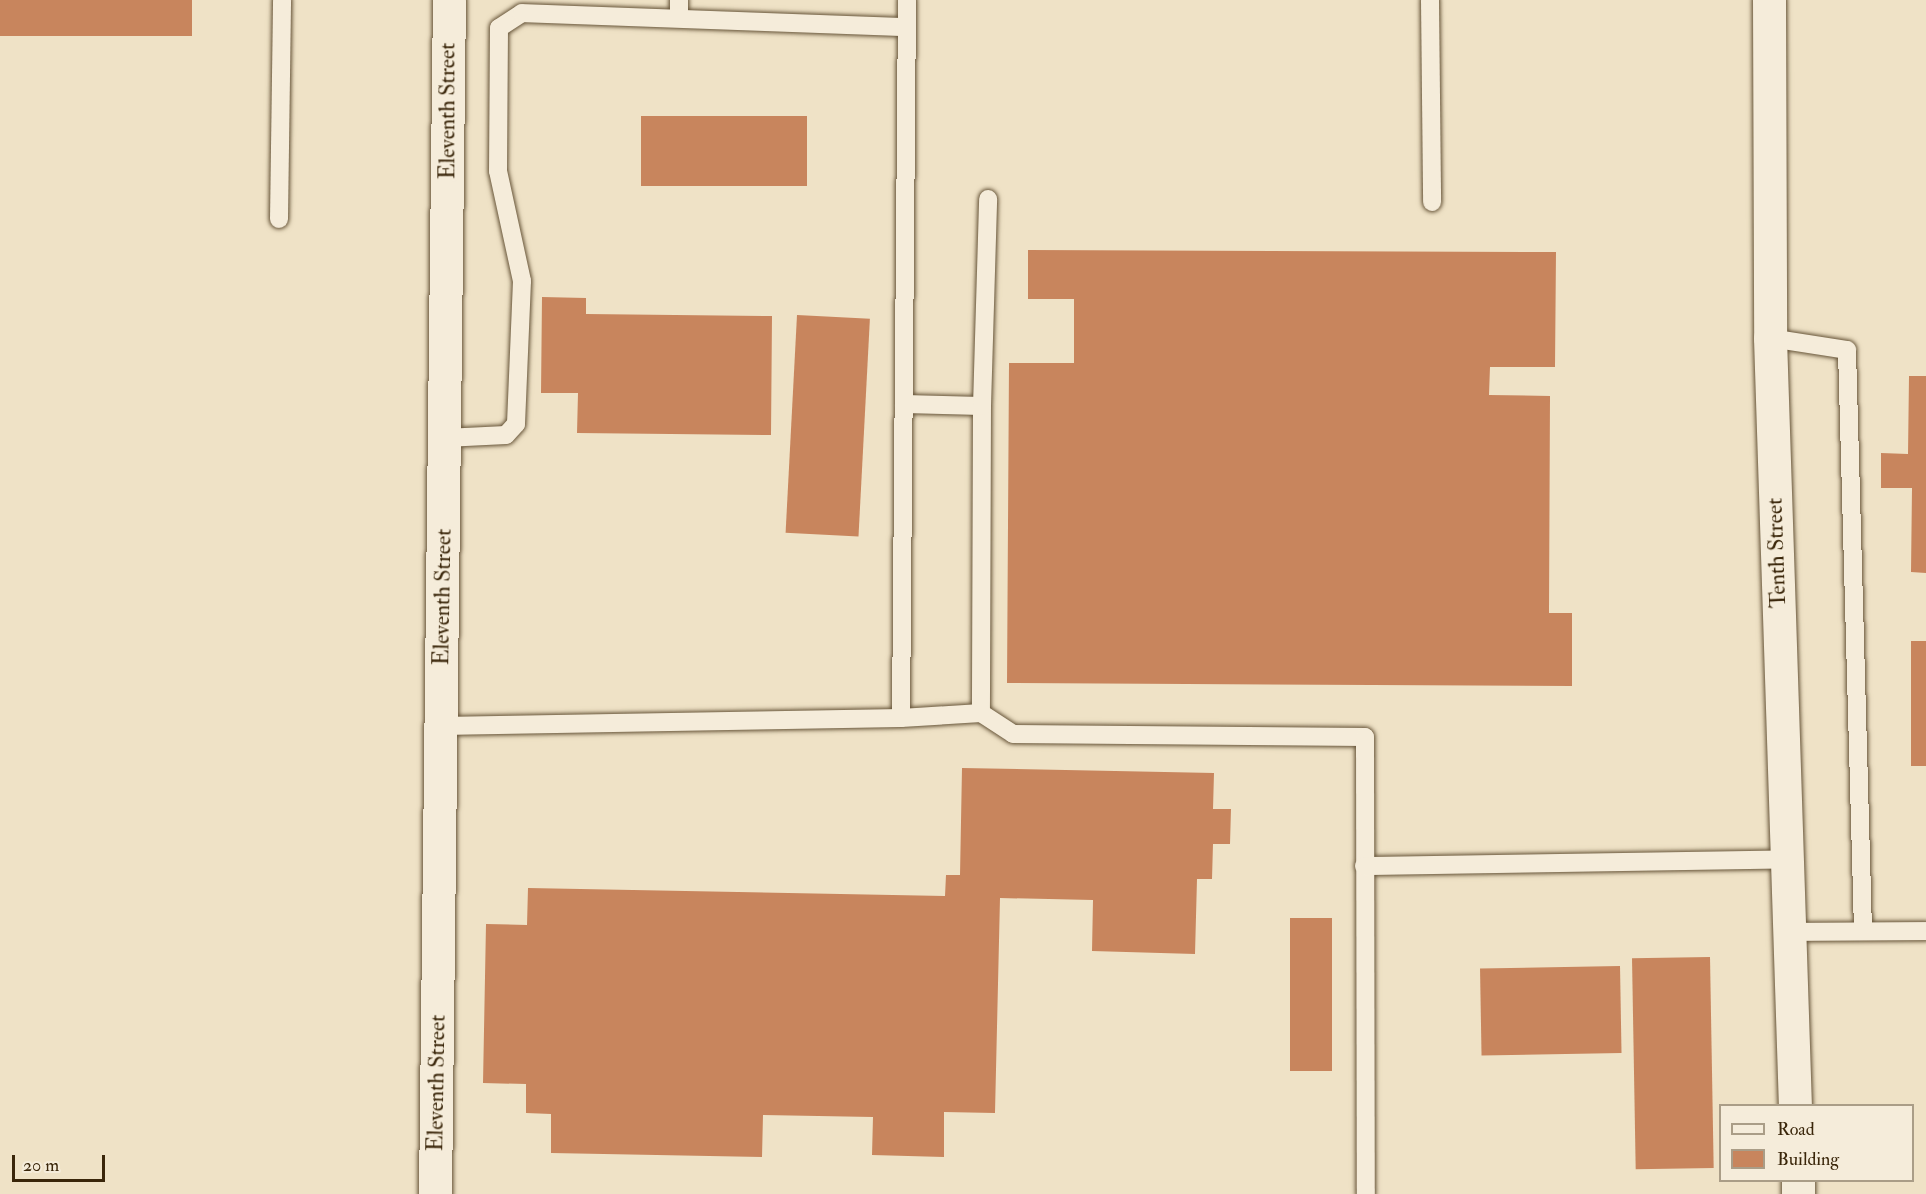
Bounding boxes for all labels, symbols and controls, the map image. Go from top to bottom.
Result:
street label: Eleventh Street [435,43,461,179]
street label: Tenth Street [1762,497,1792,609]
street label: Eleventh Street [429,528,457,666]
street label: Eleventh Street [423,1014,451,1152]
legend [1719,1104,1914,1182]
text: Road [1777,1118,1815,1141]
scale bar [15,1143,108,1181]
text: Building [1777,1148,1839,1171]
text: 20 m [23,1154,59,1177]

